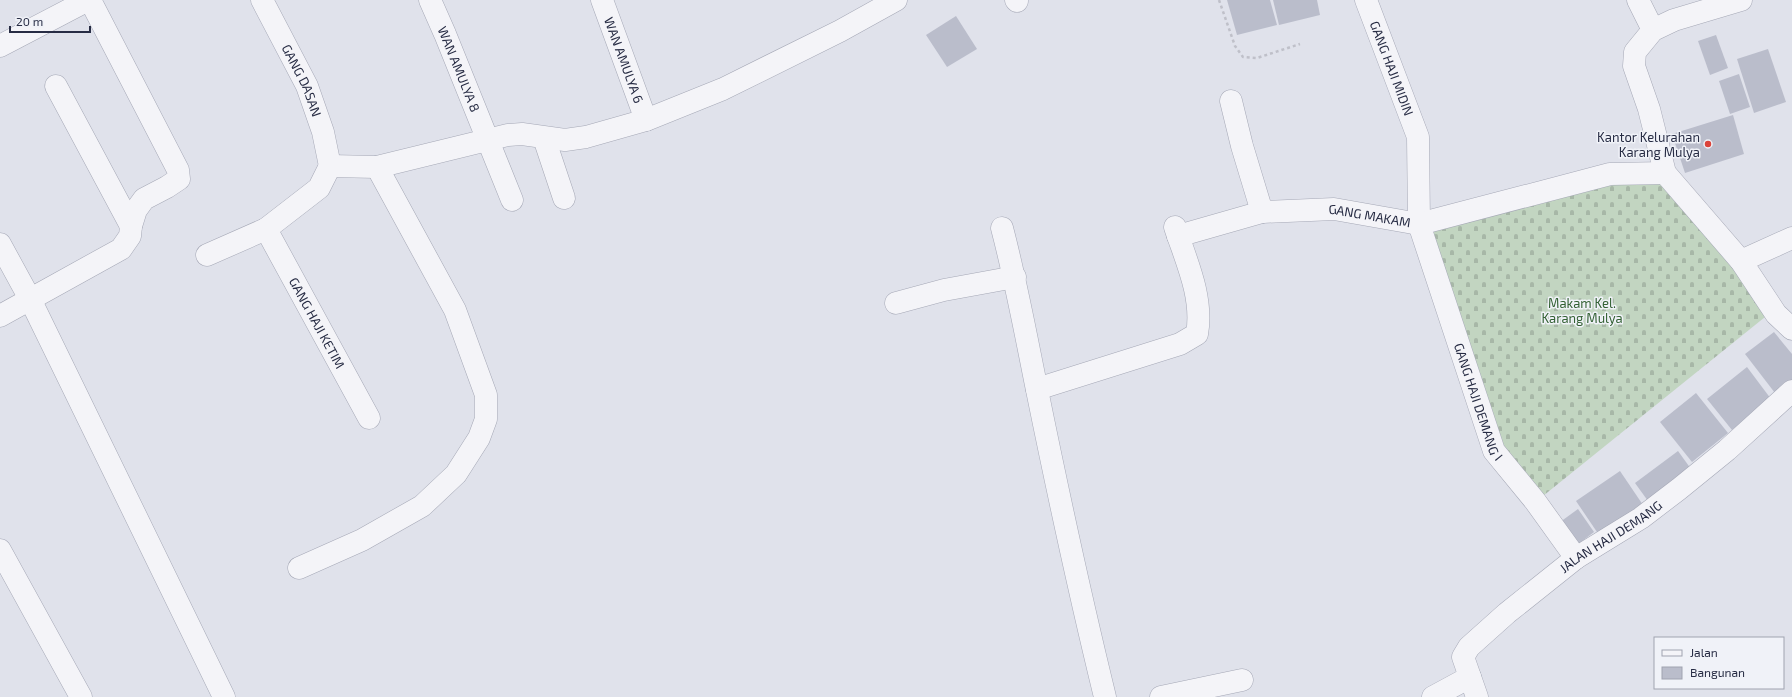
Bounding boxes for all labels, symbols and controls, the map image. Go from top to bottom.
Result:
scale bar [10,8,90,34]
text: 20 m [16,14,43,28]
street label: WAN AMULYA 6 [601,15,647,105]
street label: GANG HAJI MIDIN [1367,19,1417,118]
street label: WAN AMULYA 8 [435,24,484,114]
street label: GANG DASAN [279,42,325,119]
place label: Kantor Kelurahan Karang Mulya [1597,129,1700,160]
marker: Kantor Kelurahan Karang Mulya [1703,139,1713,149]
street label: GANG MAKAM [1328,201,1412,230]
street label: GANG HAJI KETIM [286,275,348,371]
park label: Makam Kel. Karang Mulya [1541,295,1623,326]
street label: GANG HAJI DEMANG I [1451,341,1506,464]
street label: JALAN HAJI DEMANG [1556,497,1665,576]
legend [1654,637,1784,689]
text: Jalan [1690,645,1718,659]
text: Bangunan [1690,665,1745,679]

